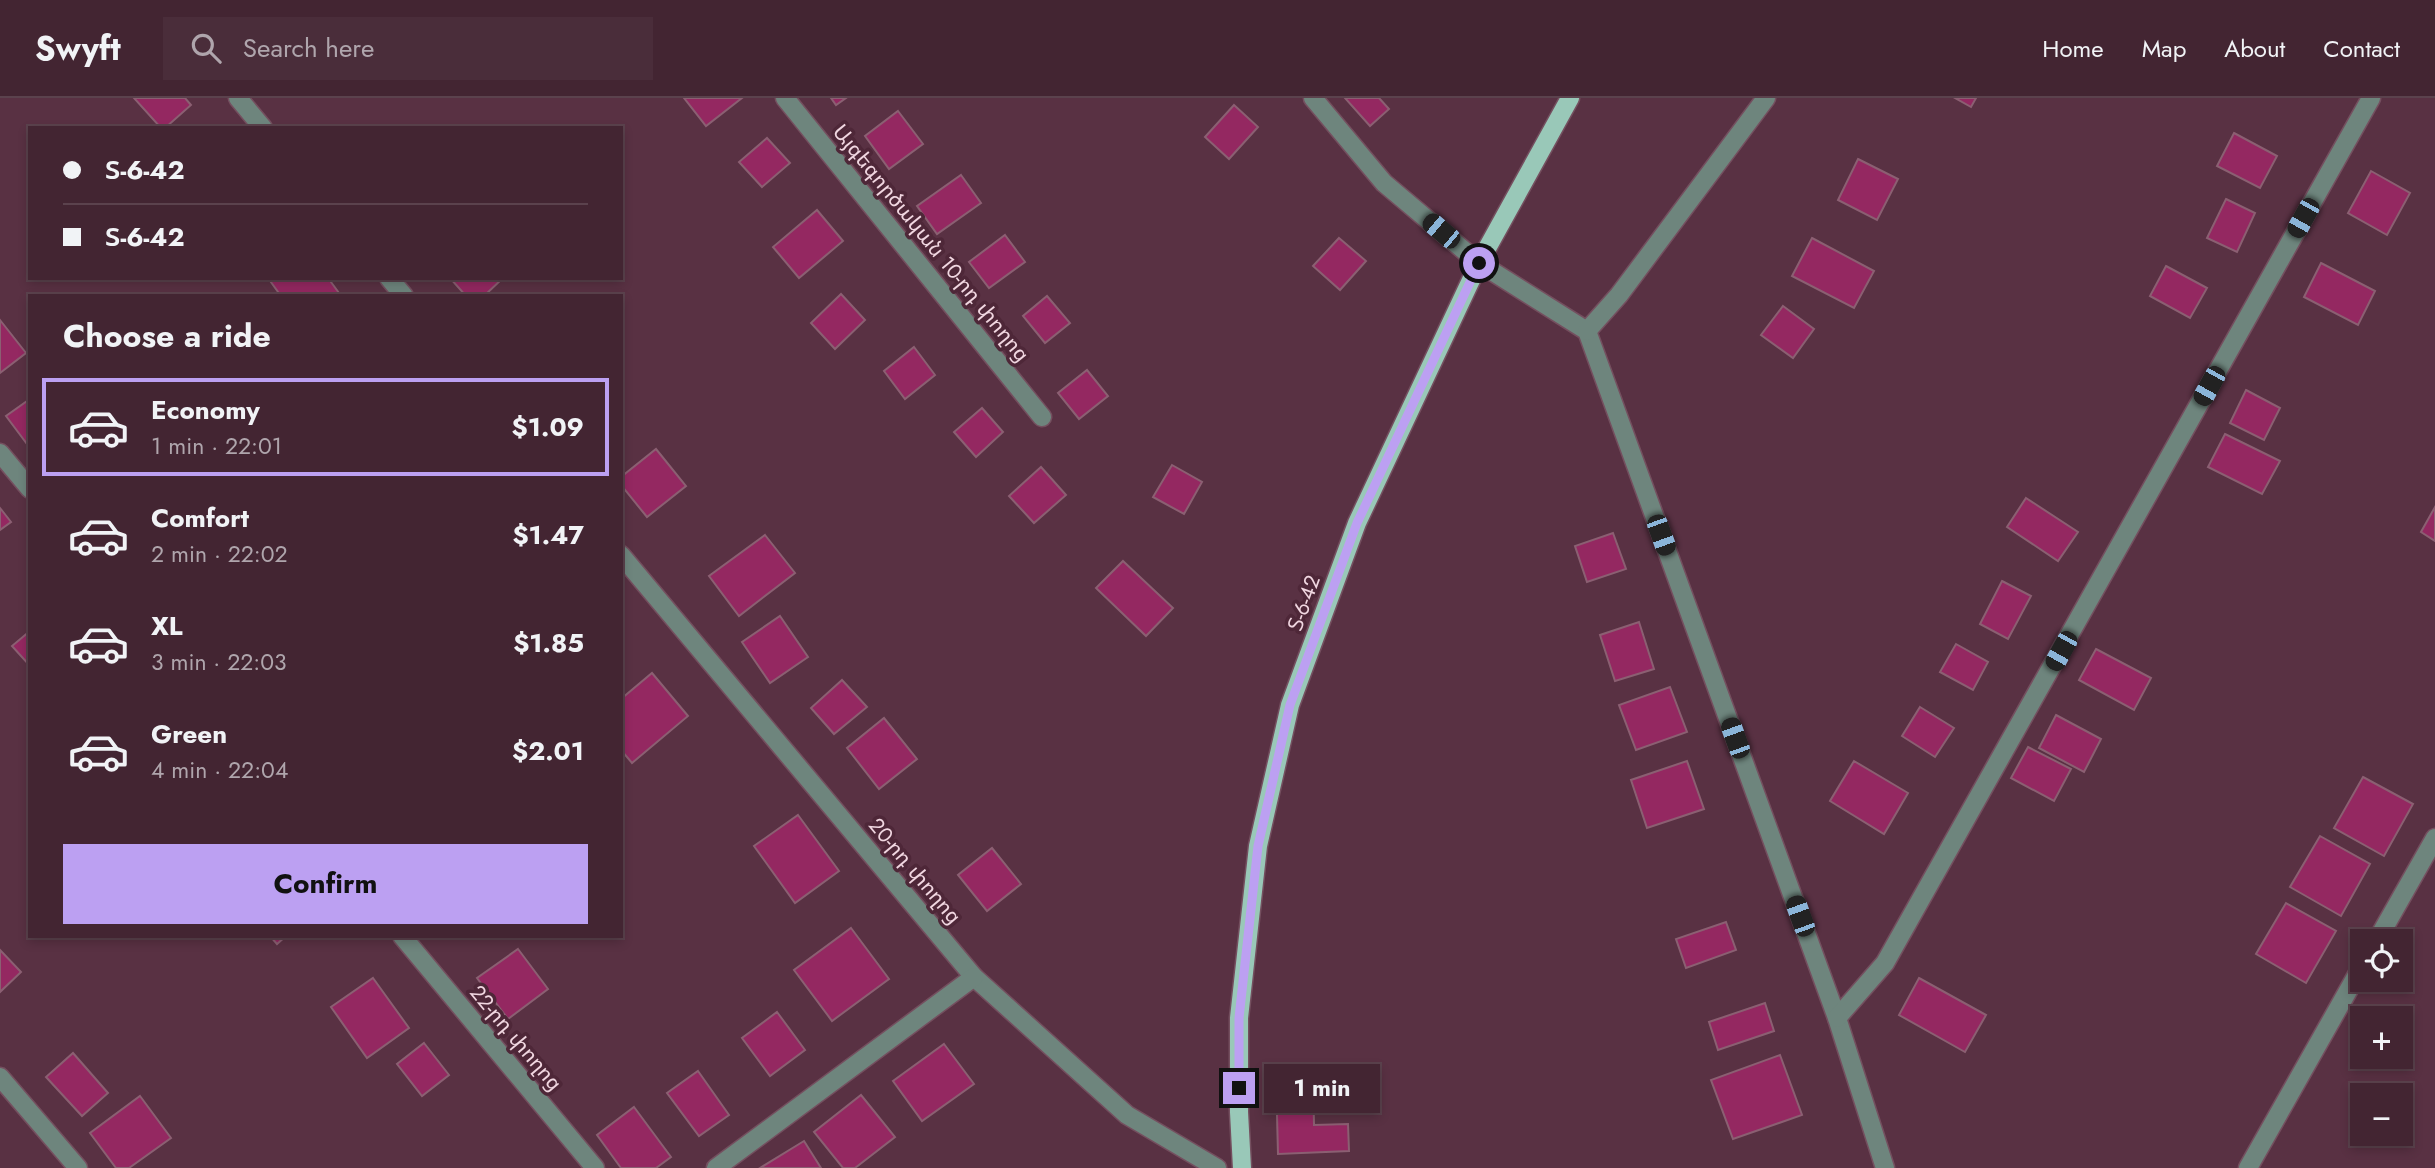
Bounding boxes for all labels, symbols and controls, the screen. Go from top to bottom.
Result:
search box [163,17,653,80]
text: Swyft [35,25,121,72]
icon: search [187,29,225,67]
text: Search here [243,29,374,67]
text: Home [2042,31,2104,66]
text: Map [2142,31,2186,66]
text: About [2224,31,2285,66]
text: Contact [2323,31,2400,66]
street label: Այգեգործական 10-րդ փողոց [826,118,1036,368]
text: Տ-6-42 [105,151,185,189]
car [2284,195,2323,241]
car [1419,209,1464,253]
text: Տ-6-42 [105,218,185,256]
route start [1463,247,1495,279]
text: Choose a ride [63,313,271,359]
car [2190,363,2229,409]
text: Economy [151,391,260,429]
icon: car [67,396,130,459]
text: $1.09 [512,408,584,446]
text: 1 min · 22:01 [151,429,282,463]
text: Comfort [151,499,249,537]
icon: car [67,504,130,567]
car [1644,512,1679,558]
text: $1.47 [512,516,584,554]
text: 2 min · 22:02 [151,537,288,571]
street label: Տ-6-42 [1280,571,1328,635]
text: XL [151,607,183,645]
icon: car [67,612,130,675]
text: $1.85 [513,624,584,662]
car [2042,628,2081,674]
text: 3 min · 22:03 [151,645,287,679]
text: Green [151,715,227,753]
car [1718,715,1753,761]
icon: car [67,720,130,783]
text: $2.01 [512,732,584,770]
text: 4 min · 22:04 [151,753,288,787]
street label: 20-րդ փողոց [862,811,968,931]
button: Confirm [63,844,588,924]
car [1783,893,1818,939]
map controls [2350,929,2413,1146]
button: locate [2350,929,2413,992]
street label: 22-րդ փողոց [463,979,569,1097]
button: + [2350,1006,2413,1069]
callout: 1 min [1264,1063,1379,1112]
text: 1 min [1293,1071,1351,1105]
route end [1223,1072,1255,1104]
button: − [2350,1083,2413,1146]

